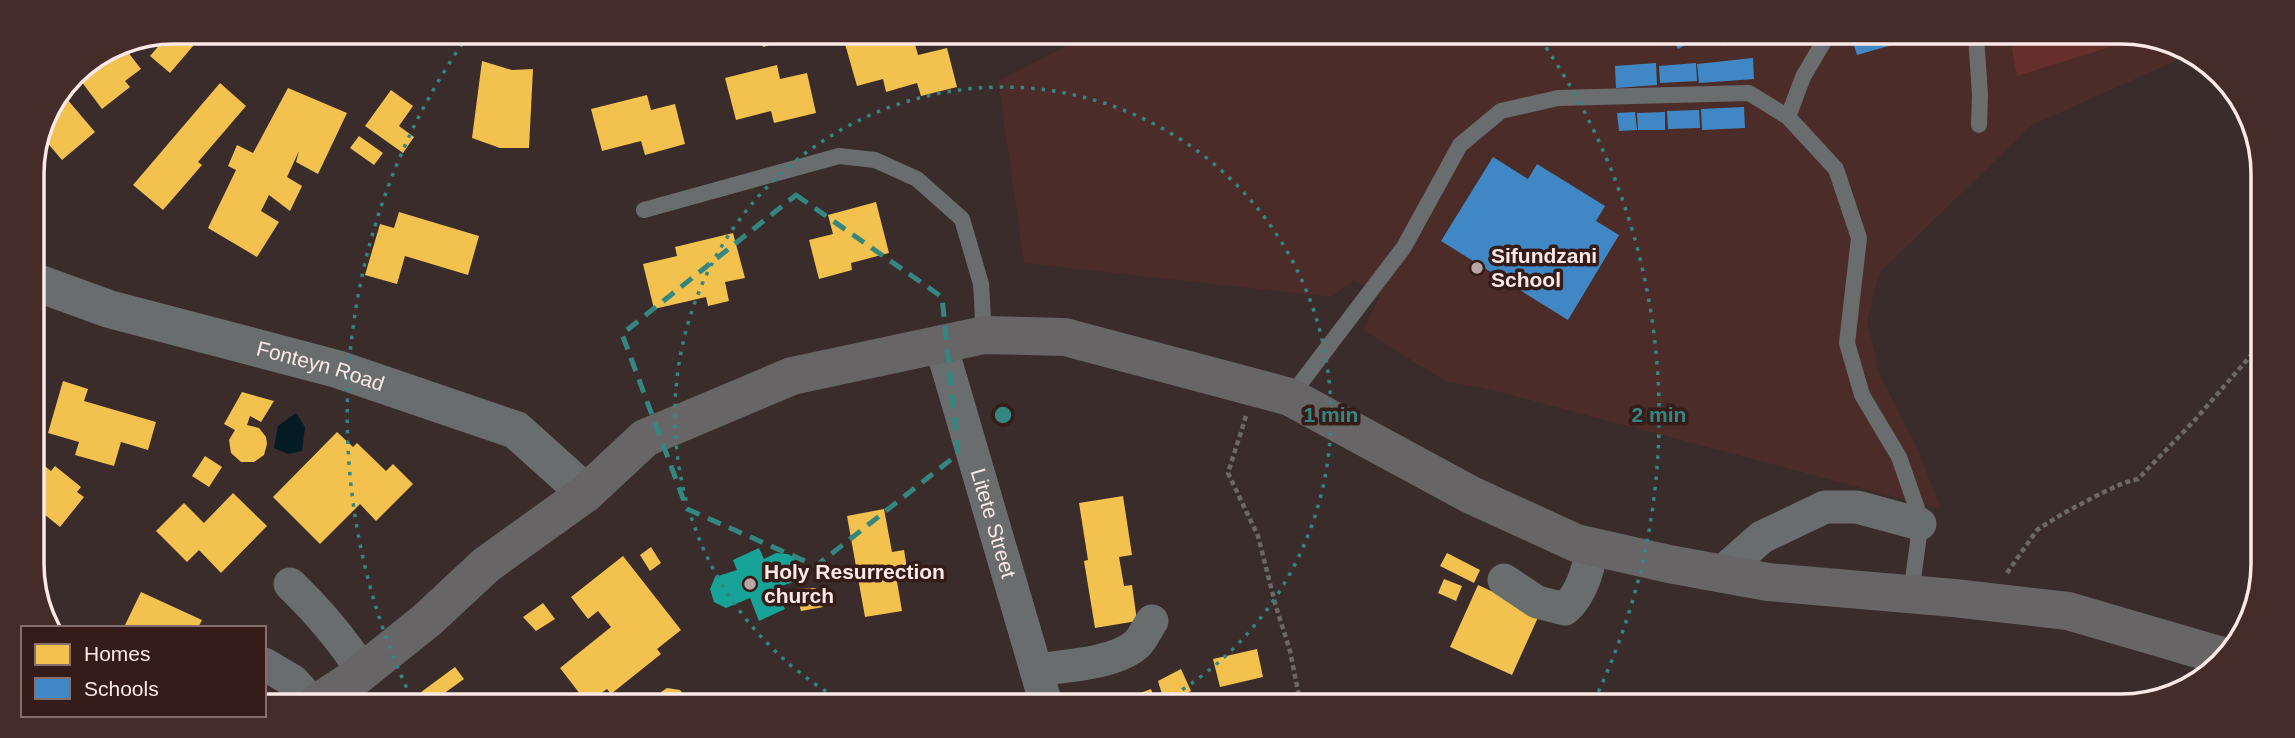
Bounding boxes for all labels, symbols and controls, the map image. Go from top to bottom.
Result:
place label: Sifundzani School [1491,244,1597,291]
marker: Sifundzani School [1469,260,1485,276]
street label: Fonteyn Road [254,336,388,395]
centre of rings [991,403,1015,427]
text: 1 min [1304,403,1358,426]
text: 2 min [1632,403,1686,426]
street label: Litete Street [967,466,1021,581]
place label: Holy Resurrection church [764,560,945,607]
marker: Holy Resurrection church [742,576,758,592]
legend [21,626,266,717]
text: Homes [84,642,151,665]
text: Schools [84,677,159,700]

